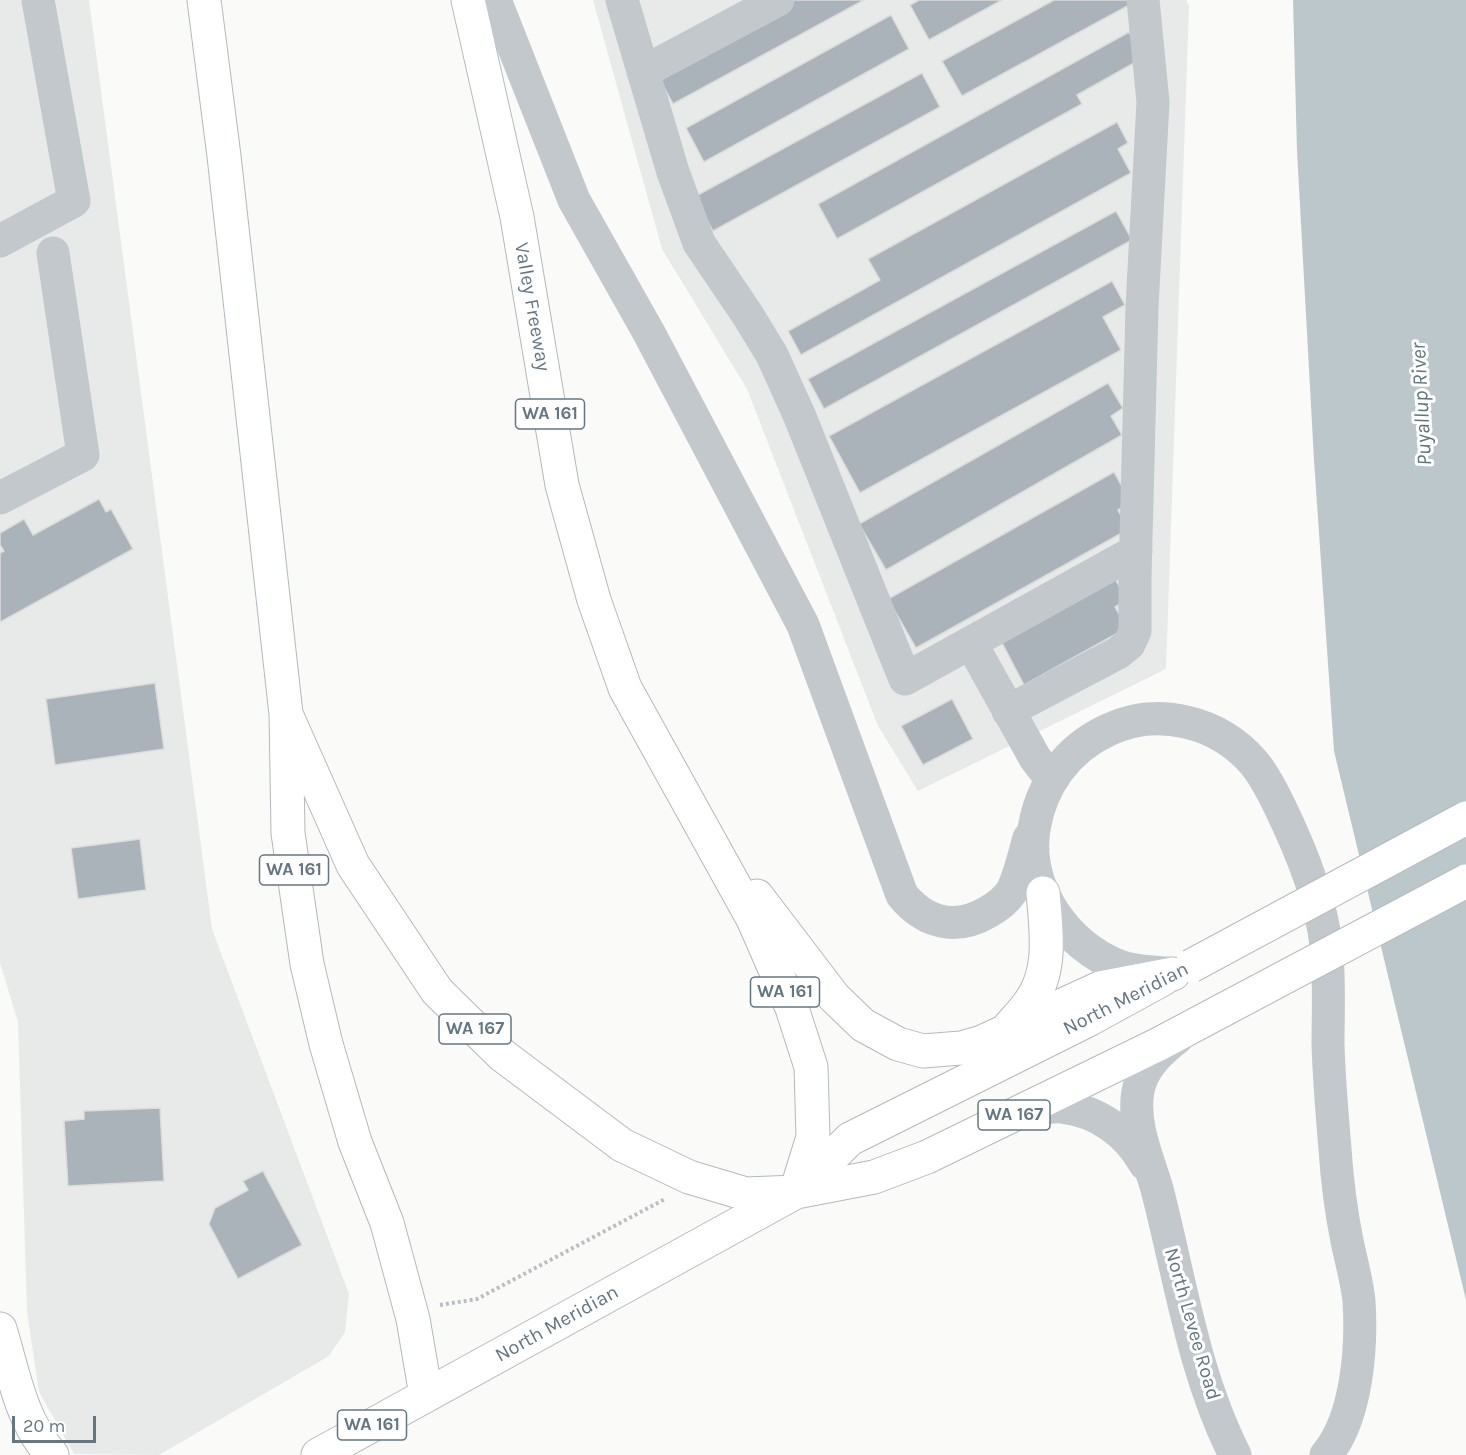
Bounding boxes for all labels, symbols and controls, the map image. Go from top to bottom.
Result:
street label: Valley Freeway [509,241,555,373]
water label: Puyallup River [1406,342,1438,466]
road number: WA 161 [516,399,584,429]
road number: WA 161 [260,855,328,885]
street label: North Meridian [1059,957,1193,1041]
road number: WA 161 [750,977,820,1007]
road number: WA 167 [439,1014,511,1044]
road number: WA 167 [978,1100,1050,1130]
street label: North Levee Road [1159,1245,1225,1403]
street label: North Meridian [491,1280,623,1368]
scale bar [15,1404,99,1442]
road number: WA 161 [338,1410,406,1440]
text: 20 m [23,1415,65,1437]

